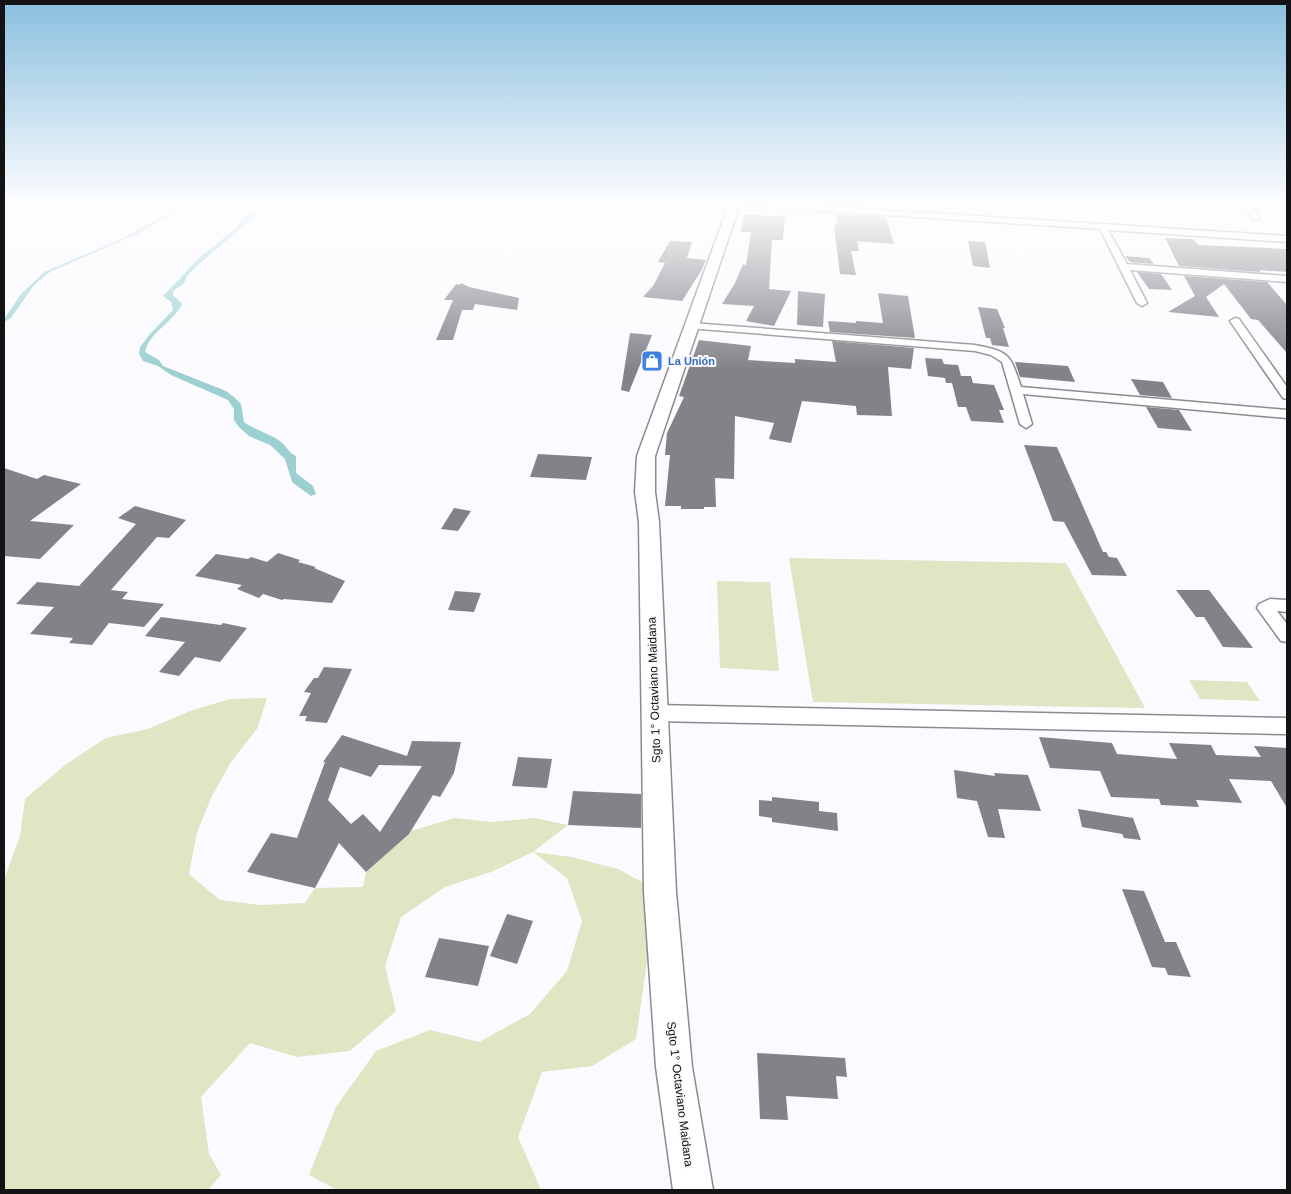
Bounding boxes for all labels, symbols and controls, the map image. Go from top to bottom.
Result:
shop icon: La Unión [640,349,664,373]
place label: La Unión [668,355,715,367]
street label: Sgto 1° Octaviano Maidana [644,616,664,763]
street label: Sgto 1° Octaviano Maidana [664,1021,696,1168]

